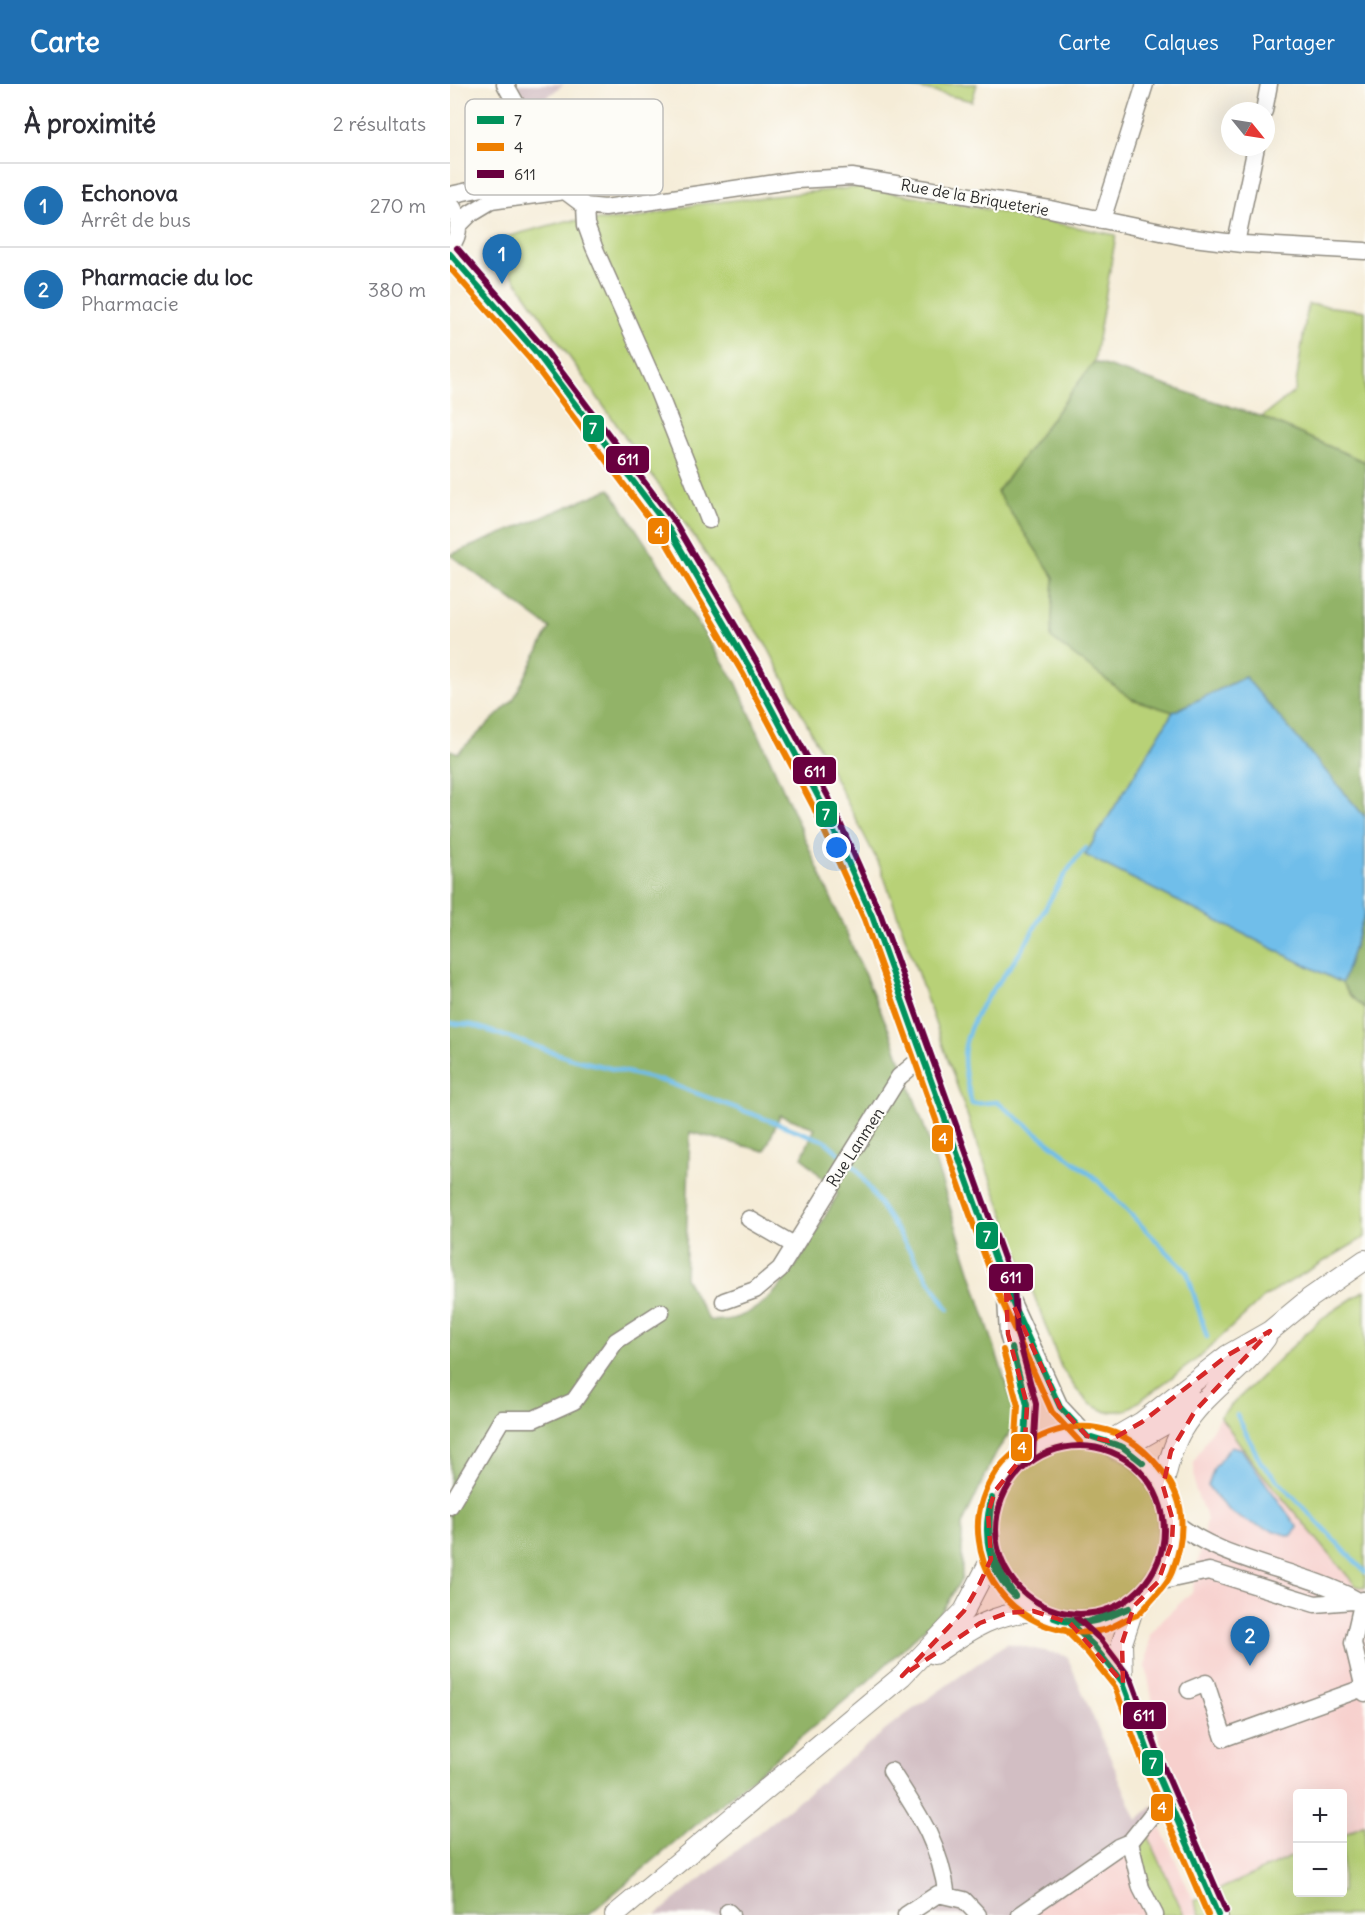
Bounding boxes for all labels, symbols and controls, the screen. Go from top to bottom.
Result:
text: Carte [30,24,100,60]
text: Carte [1058,29,1111,56]
text: Calques [1144,29,1219,56]
text: Partager [1252,29,1335,56]
legend [465,99,663,195]
north arrow [1221,102,1275,156]
text: À proximité [24,107,156,140]
text: 7 [514,110,522,130]
text: 2 résultats [333,111,426,136]
text: 4 [514,137,523,157]
text: 611 [514,164,536,184]
street label: Rue de la Briqueterie [899,174,1051,220]
text: Echonova [81,179,178,207]
text: 1 [40,193,47,218]
text: 270 m [370,193,426,218]
text: Arrêt de bus [81,207,191,232]
pin: 1 [482,234,522,284]
text: Pharmacie du loc [81,263,253,291]
text: 2 [38,277,49,302]
text: 380 m [368,277,426,302]
text: Pharmacie [81,291,178,316]
line badge: 7 [582,414,605,443]
text: 7 [589,418,597,438]
line badge: 611 [605,445,650,474]
text: 611 [617,449,639,469]
line badge: 4 [647,517,670,545]
text: 4 [654,521,664,541]
line badge: 611 [792,756,837,785]
text: 611 [804,761,826,781]
line badge: 7 [815,800,838,828]
text: 7 [822,804,830,824]
your location [822,833,851,862]
street label: Rue Lanmen [822,1104,888,1190]
line badge: 4 [931,1124,954,1153]
text: 4 [938,1128,948,1148]
line badge: 7 [975,1221,999,1250]
text: 7 [983,1226,991,1246]
line badge: 611 [988,1263,1034,1292]
text: 611 [1000,1267,1022,1287]
line badge: 4 [1010,1433,1033,1462]
text: 4 [1017,1437,1027,1457]
pin: 2 [1230,1616,1270,1666]
line badge: 611 [1122,1701,1167,1730]
text: 611 [1133,1705,1155,1725]
line badge: 7 [1141,1749,1164,1777]
text: 7 [1149,1753,1157,1773]
map controls [1293,1789,1347,1897]
button: + [1293,1789,1347,1843]
line badge: 4 [1150,1793,1174,1822]
text: 4 [1157,1797,1167,1817]
button: − [1293,1843,1347,1897]

